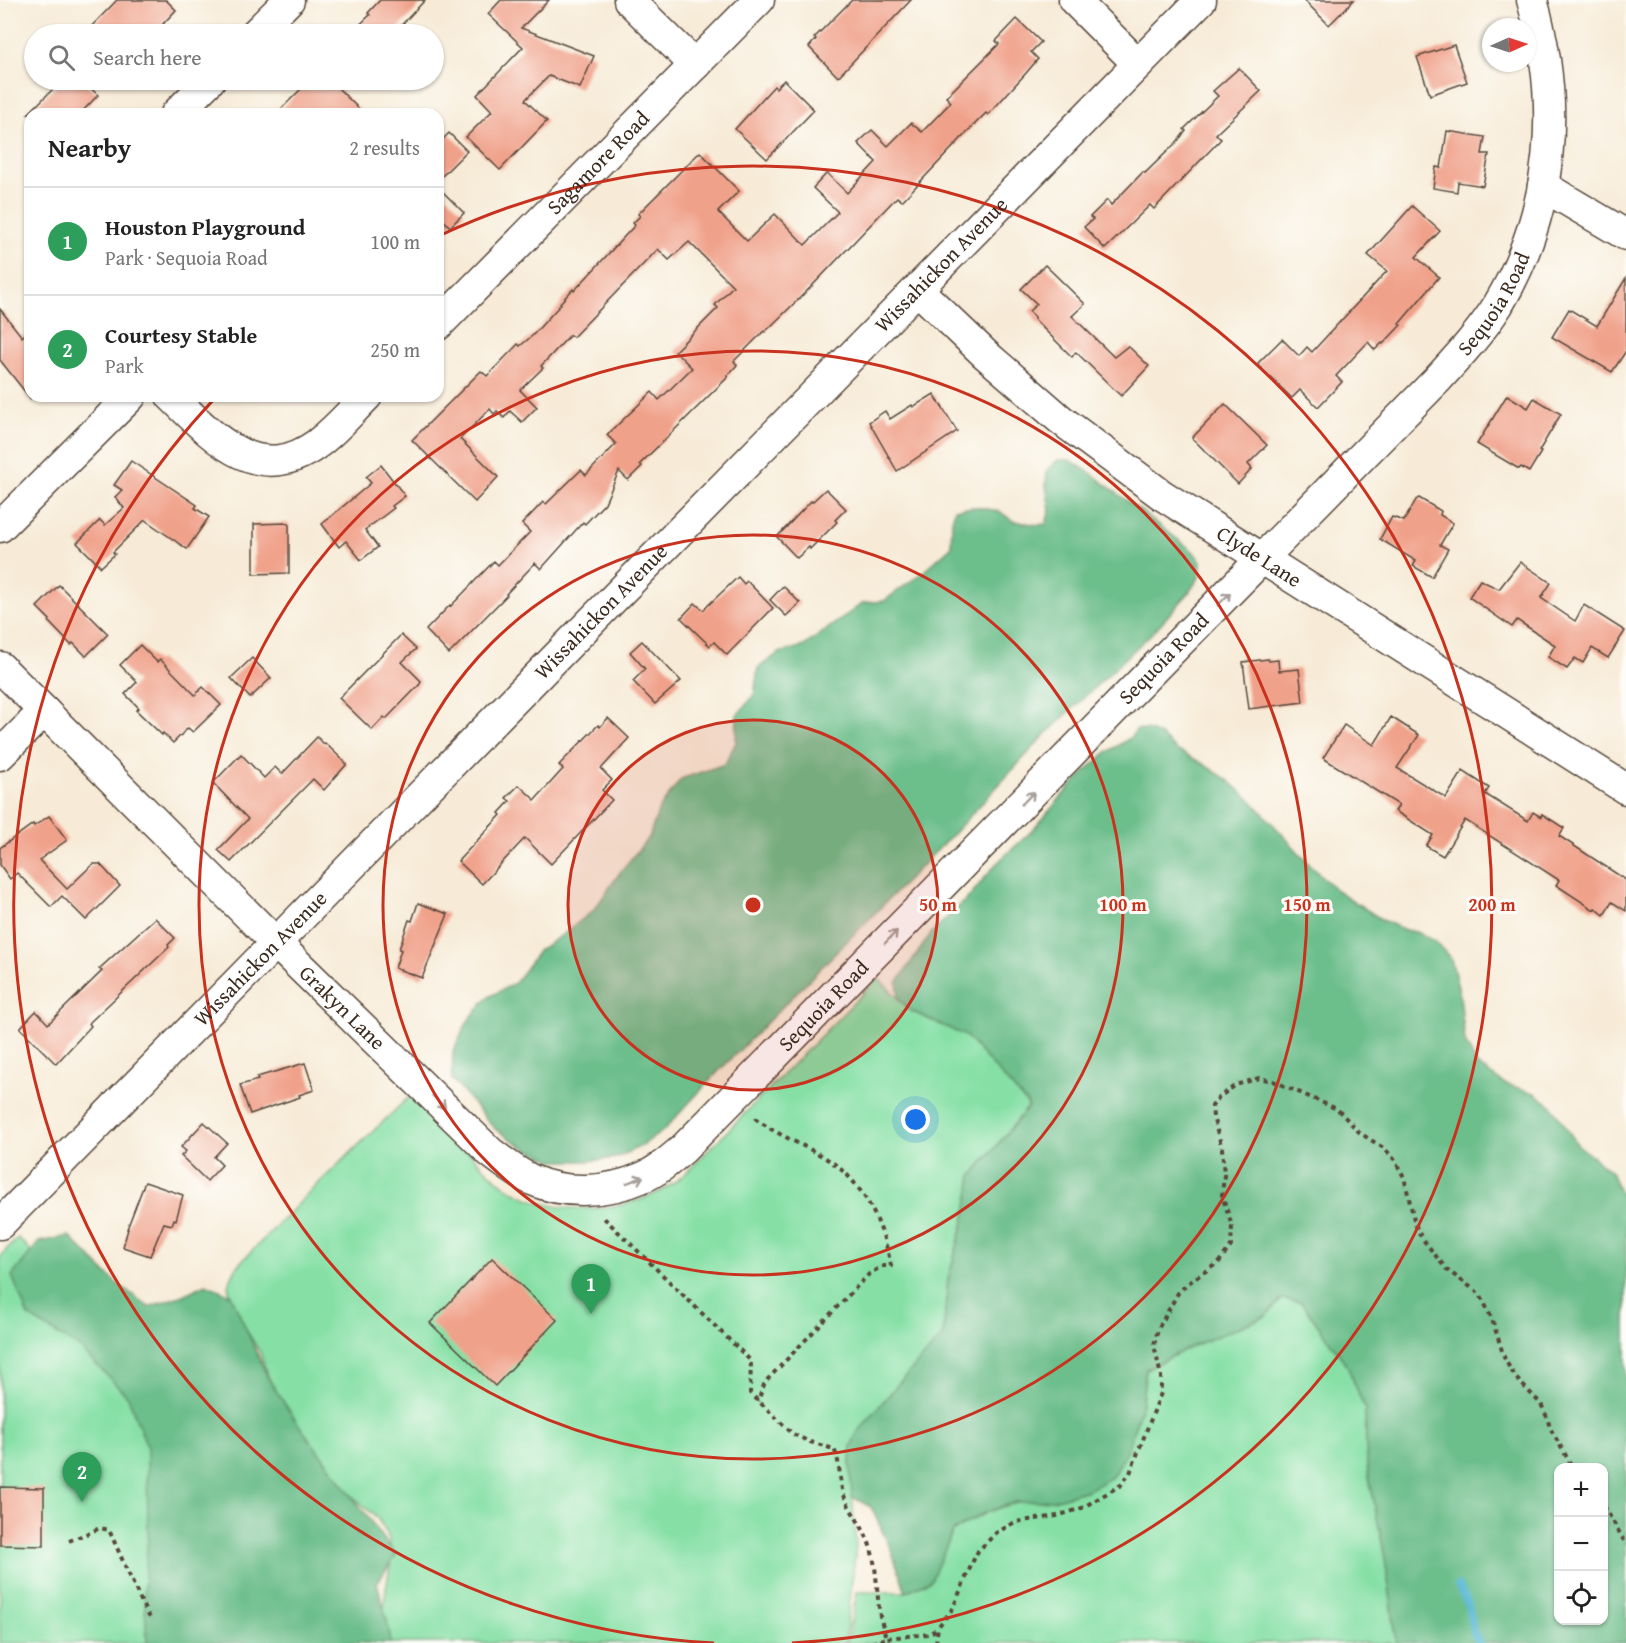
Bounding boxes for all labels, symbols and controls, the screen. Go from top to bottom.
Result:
north arrow [1482,18,1536,72]
search box [24,24,444,90]
icon: search [45,41,78,74]
text: Search here [93,41,202,73]
street label: Sagamore Road [539,103,657,221]
text: Nearby [48,128,131,167]
text: 2 results [349,133,420,162]
street label: Wissahickon Avenue [867,189,1015,339]
text: Houston Playground [105,211,305,243]
text: 1 [62,227,73,256]
text: 100 m [370,227,420,256]
text: Park · Sequoia Road [105,243,268,272]
street label: Sequoia Road [1450,246,1538,362]
text: Courtesy Stable [105,319,257,351]
text: 2 [62,335,73,364]
text: 250 m [370,335,420,364]
text: Park [105,351,144,380]
street label: Clyde Lane [1211,517,1308,595]
street label: Wissahickon Avenue [527,536,674,686]
one-way arrow [1216,592,1231,607]
street label: Sequoia Road [1111,605,1216,711]
one-way arrow [1020,790,1035,805]
street label: Wissahickon Avenue [186,883,334,1033]
text: 50 m [919,891,958,918]
text: 100 m [1099,891,1147,918]
text: 150 m [1283,891,1331,918]
text: 200 m [1468,891,1516,918]
centre of rings [743,895,763,915]
one-way arrow [884,929,898,944]
street label: Sequoia Road [771,952,876,1058]
street label: Grakyn Lane [292,958,393,1057]
one-way arrow [432,1095,447,1110]
your location [901,1105,930,1134]
one-way arrow [625,1174,643,1185]
pin: 1 [572,1264,610,1314]
pin: 2 [62,1452,101,1502]
map controls [1554,1463,1608,1625]
button: + [1554,1463,1608,1517]
button: − [1554,1517,1608,1571]
button: locate [1554,1571,1608,1625]

